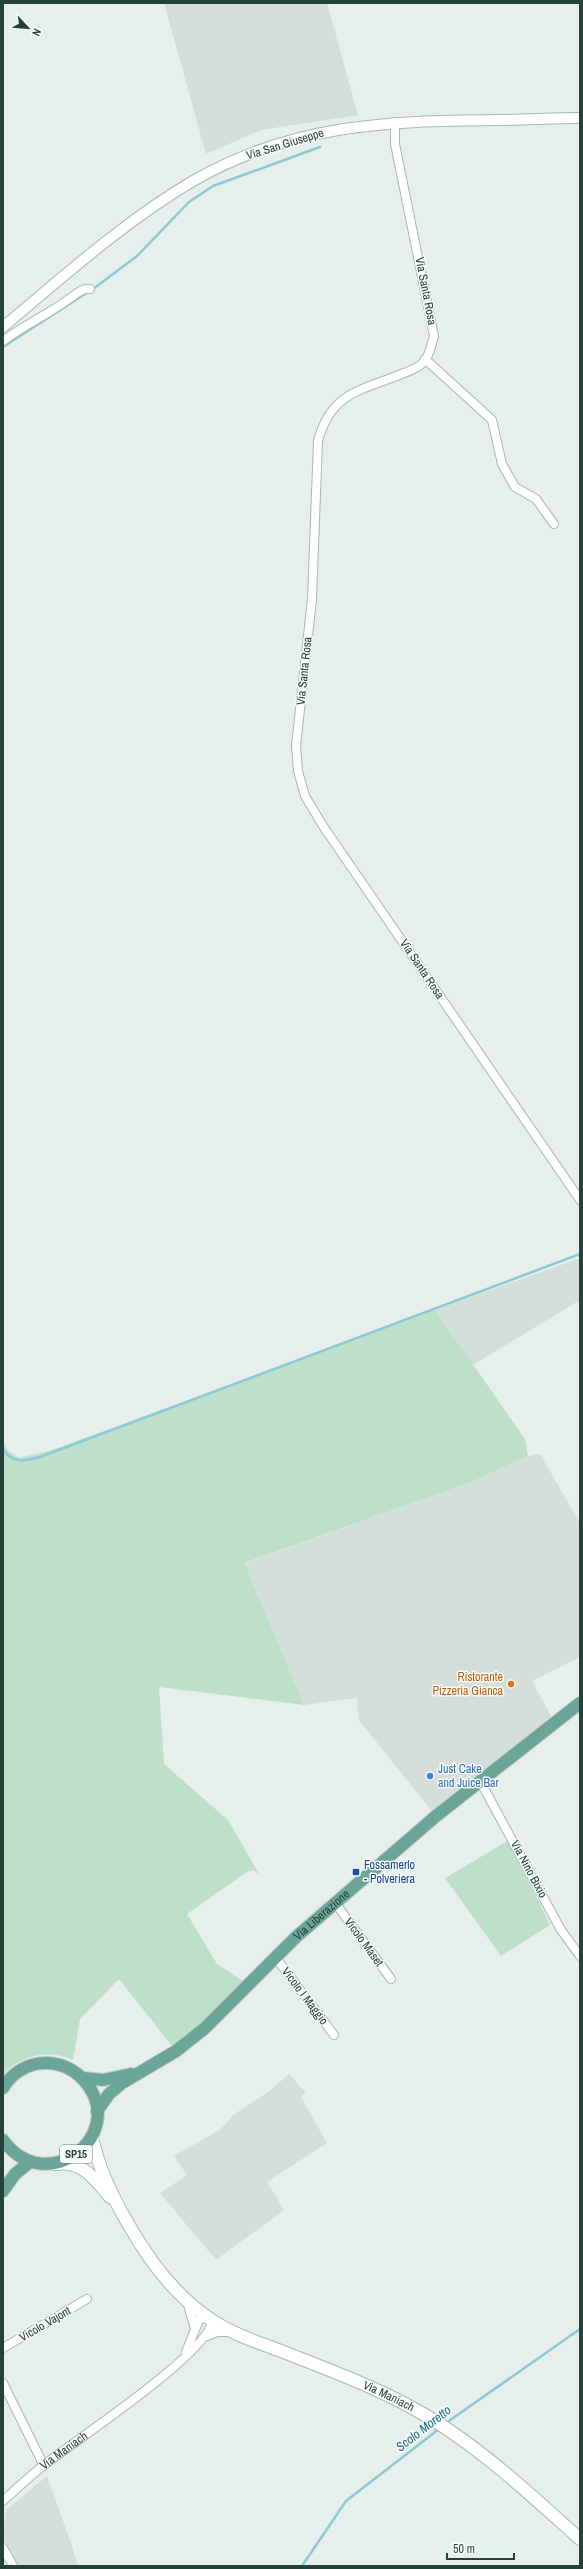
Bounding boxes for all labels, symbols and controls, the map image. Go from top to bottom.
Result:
north arrow [8,8,48,48]
text: N [29,26,45,38]
street label: Via San Giuseppe [244,125,326,163]
street label: Via Santa Rosa [412,256,441,327]
street label: Via Santa Rosa [292,635,316,706]
street label: Via Santa Rosa [396,936,448,1002]
place label: Ristorante Pizzeria Gianca [432,1669,504,1699]
marker: Ristorante Pizzeria Gianca [506,1679,516,1689]
place label: Just Cake and Juice Bar [438,1761,499,1791]
marker: Just Cake and Juice Bar [425,1771,435,1781]
street label: Via Nino Bixio [507,1837,551,1901]
place label: Fossamerlo - Polveriera [364,1857,415,1887]
marker: Fossamerlo - Polveriera [351,1867,361,1877]
street label: Via Liberazione [290,1886,353,1944]
street label: Vicolo Maset [341,1914,387,1970]
street label: Vicolo I Maggio [278,1964,332,2028]
road number: SP15 [60,2145,92,2163]
street label: Vicolo Vajont [16,2303,74,2345]
street label: Via Maniach [361,2377,417,2415]
water label: Scolo Moretto [392,2401,455,2455]
street label: Via Maniach [37,2428,91,2473]
scale bar [447,2535,514,2561]
text: 50 m [453,2541,475,2557]

